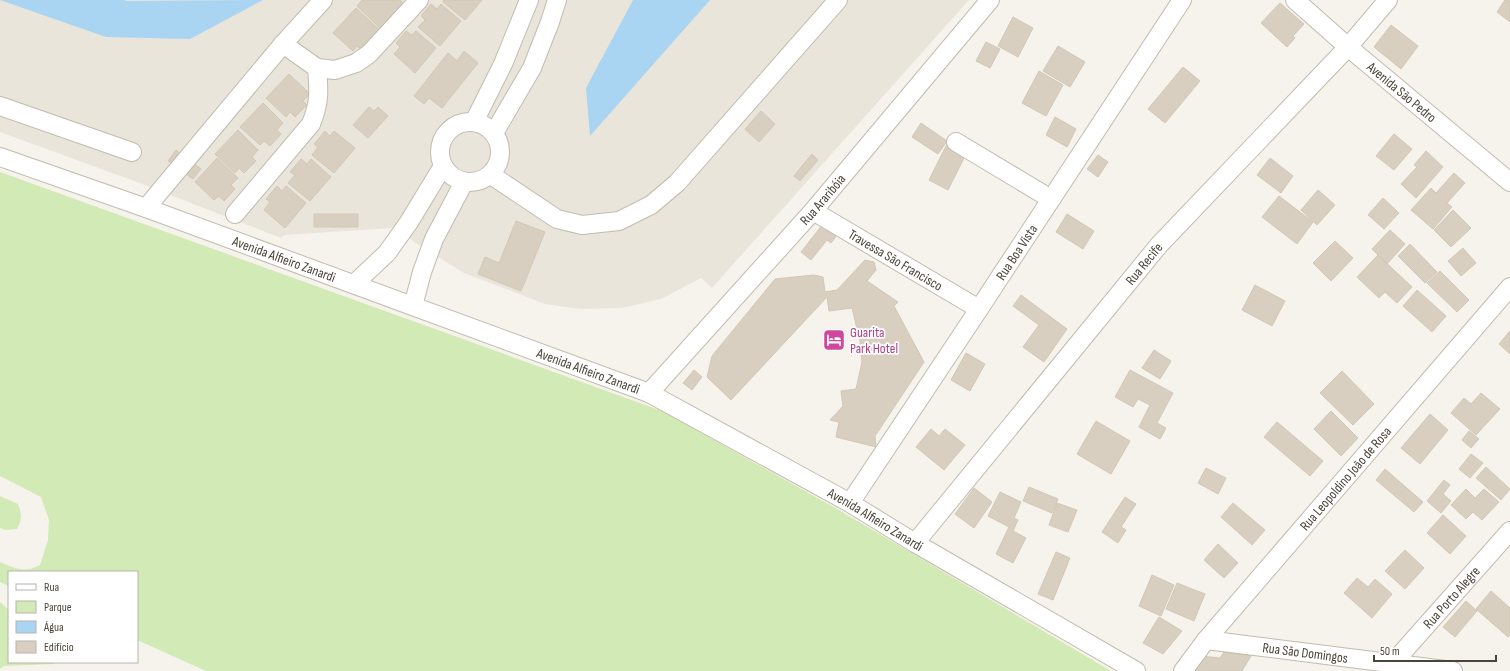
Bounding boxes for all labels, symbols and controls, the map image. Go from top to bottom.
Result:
street label: Avenida São Pedro [1363,58,1440,126]
street label: Rua Araribóia [796,171,849,229]
street label: Rua Boa Vista [992,221,1041,283]
street label: Travessa São Francisco [845,226,946,295]
street label: Avenida Alfieiro Zanardi [229,232,338,286]
street label: Rua Recife [1122,239,1166,289]
place label: Guarita Park Hotel [850,324,898,357]
hotel icon: Guarita Park Hotel [821,327,847,353]
street label: Avenida Alfieiro Zanardi [533,344,642,398]
street label: Rua Leopoldino João de Rosa [1296,423,1395,534]
street label: Avenida Alfieiro Zanardi [824,484,926,555]
street label: Rua Porto Alegre [1420,563,1484,632]
legend [8,571,138,663]
text: Rua [44,580,60,595]
text: Parque [44,600,72,615]
text: Água [43,620,64,635]
scale bar [1374,637,1496,663]
street label: Rua São Domingos [1261,639,1349,667]
text: Edifício [44,640,74,655]
text: 50 m [1380,644,1400,659]

